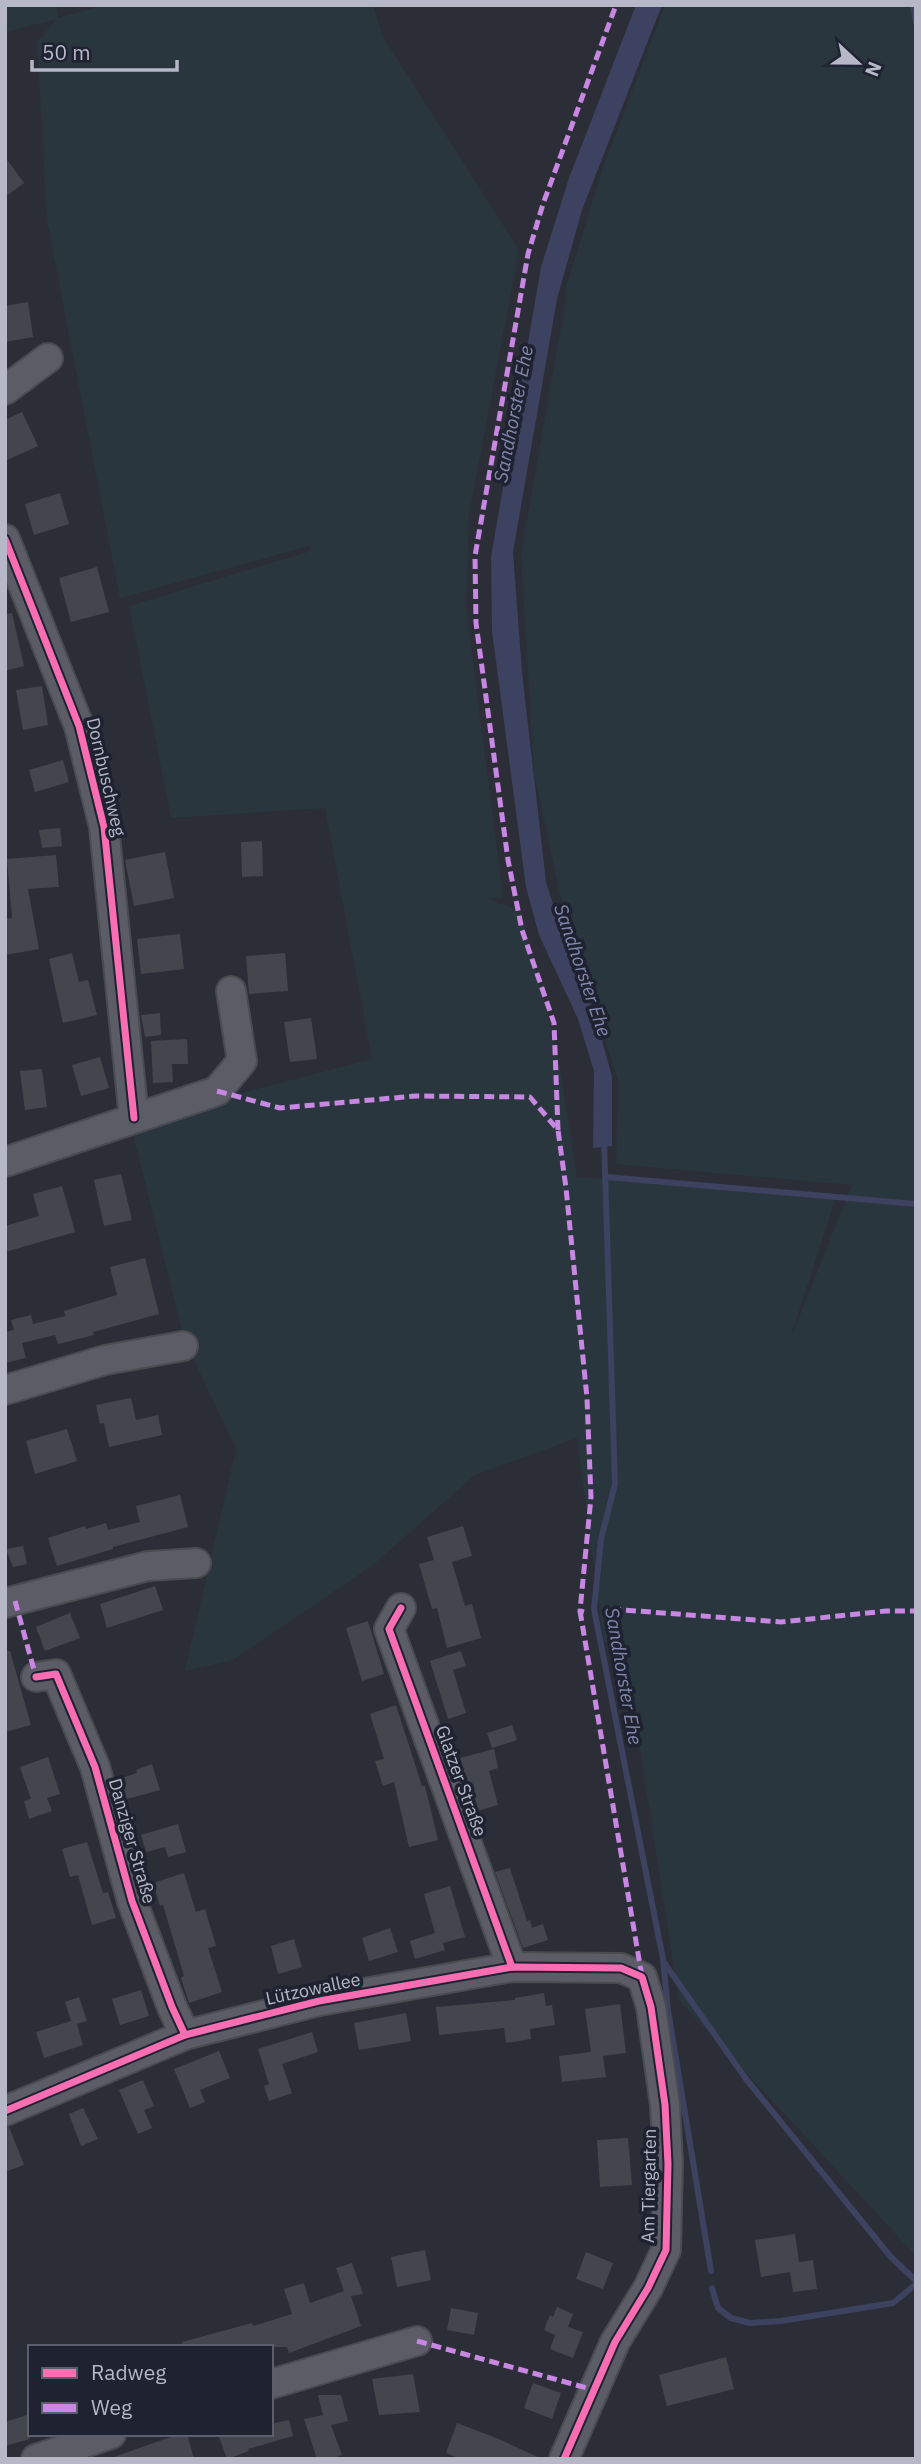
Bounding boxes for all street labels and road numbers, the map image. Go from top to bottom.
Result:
street label: Dornbuschweg [82,715,131,839]
street label: Glatzer Straße [431,1722,492,1840]
street label: Danziger Straße [104,1776,161,1906]
street label: Lützowallee [263,1967,362,2010]
street label: Am Tiergarten [636,2129,661,2243]

